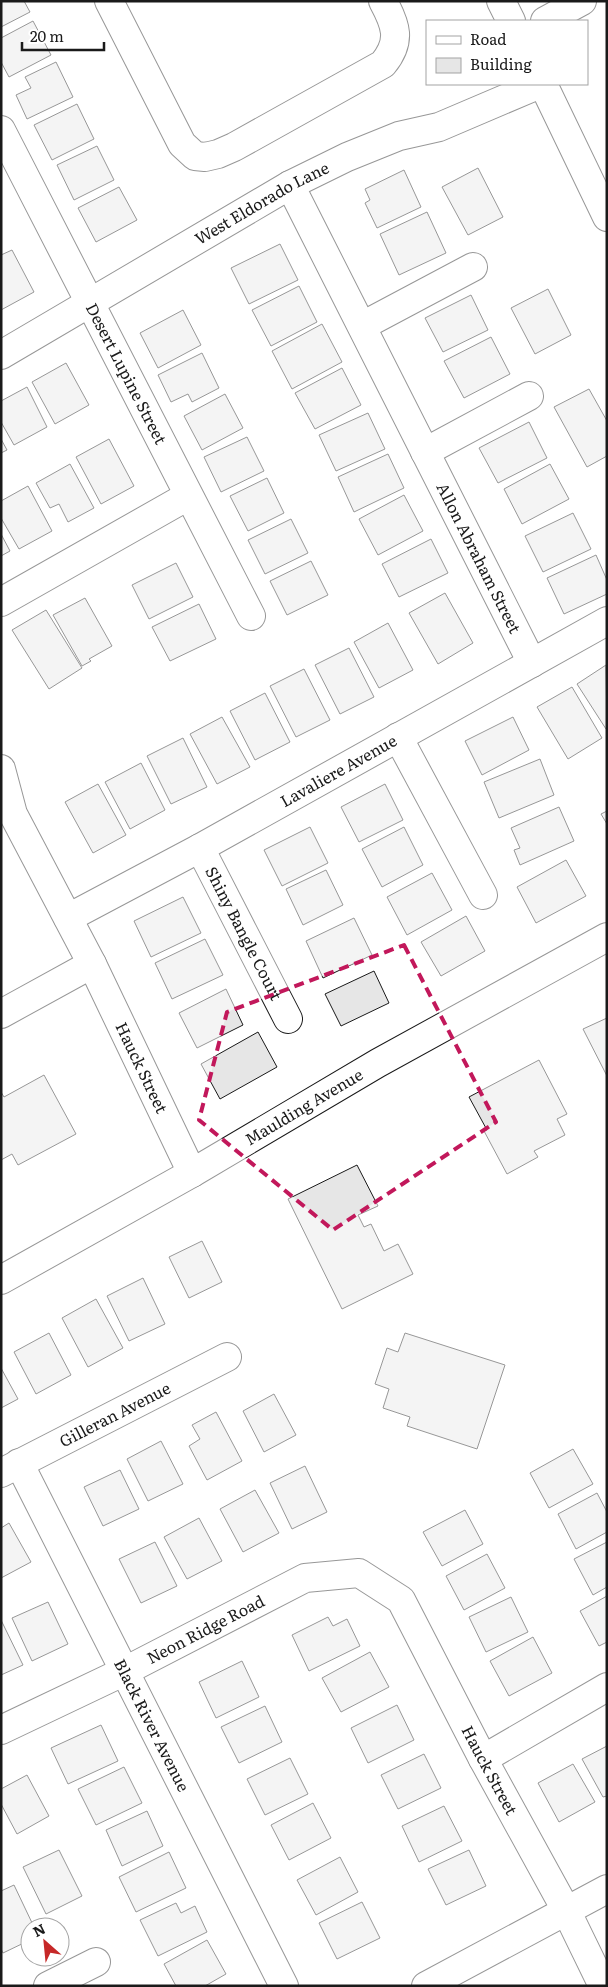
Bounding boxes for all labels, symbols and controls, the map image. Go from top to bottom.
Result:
scale bar [22,20,105,52]
legend [426,20,588,85]
text: 20 m [30,24,64,47]
text: Road [470,27,506,50]
text: Building [470,52,532,75]
street label: West Eldorado Lane [190,155,333,250]
street label: Desert Lupine Street [81,298,174,449]
street label: Allon Abraham Street [431,478,528,638]
street label: Lavaliere Avenue [275,728,401,812]
street label: Shiny Bangle Court [200,862,289,1004]
street label: Hauck Street [110,1018,175,1117]
street label: Maulding Avenue [240,1062,367,1150]
street label: Gilleran Avenue [55,1375,174,1452]
street label: Neon Ridge Road [142,1588,268,1669]
street label: Black River Avenue [109,1654,196,1795]
street label: Hauck Street [457,1721,525,1819]
north arrow [20,1917,70,1967]
text: N [29,1918,49,1941]

